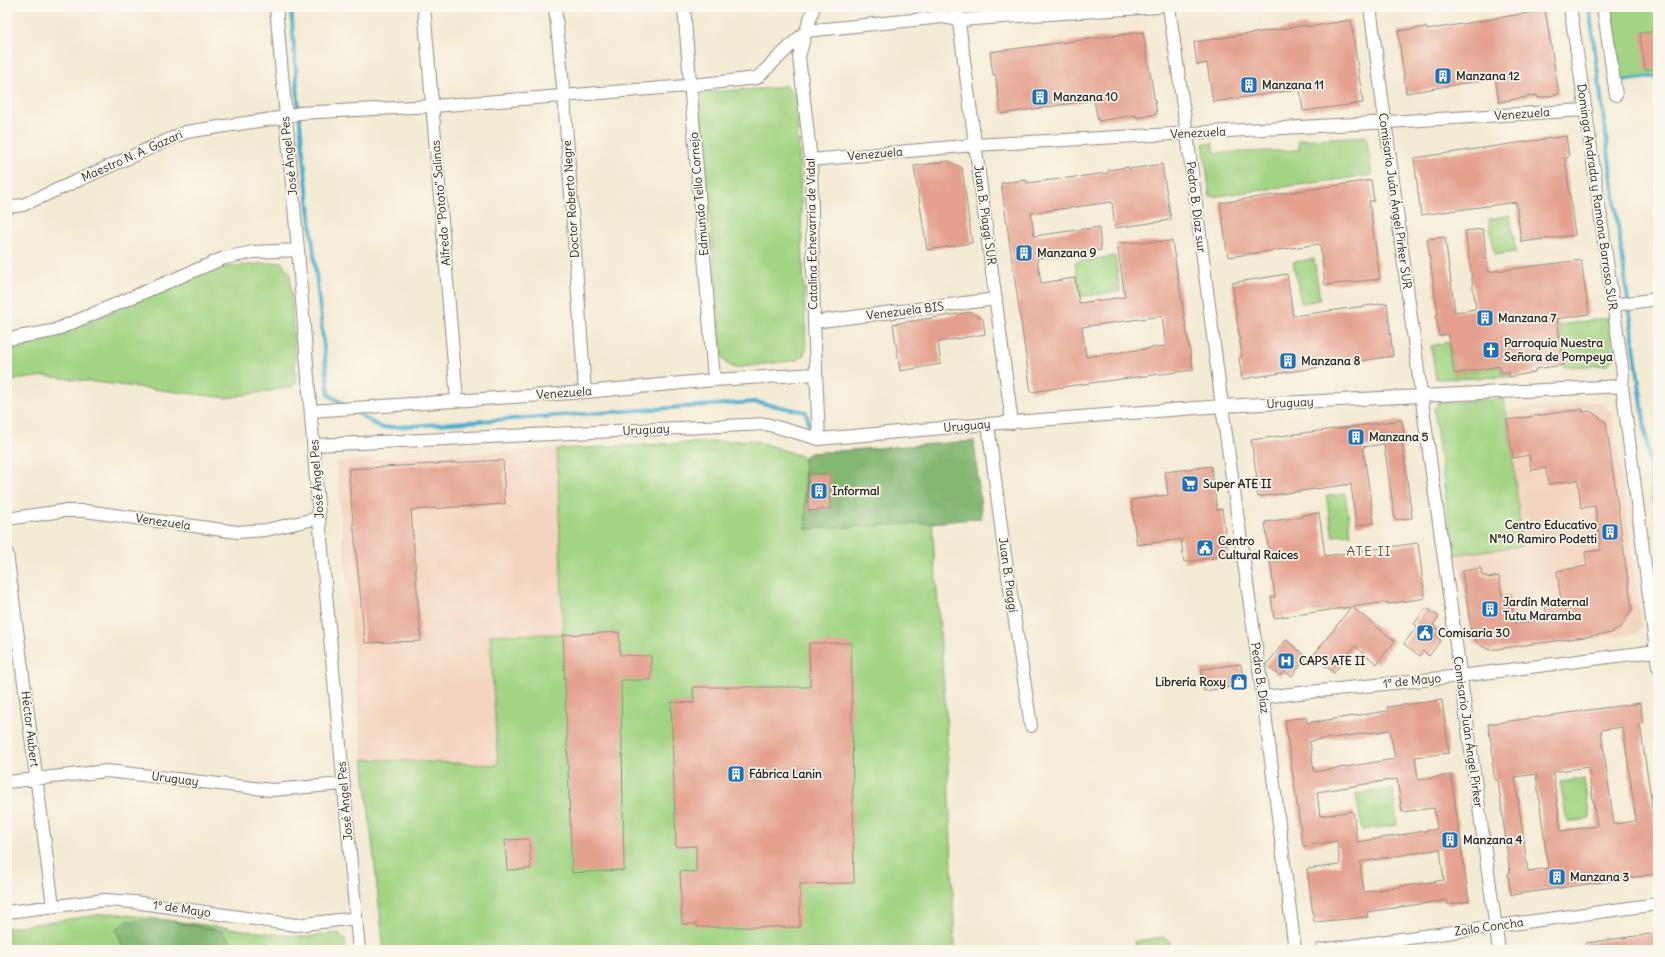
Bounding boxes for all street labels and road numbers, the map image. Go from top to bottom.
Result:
street label: Dominga Andrada y Ramona Barroso SUR [1574,83,1621,312]
street label: Venezuela [1494,104,1550,123]
street label: Comisario Juán Ángel Pirker SUR [1376,112,1415,290]
street label: José Ángel Pes [277,116,300,196]
street label: Venezuela [1170,124,1226,141]
street label: Maestro N. A. Gazari [79,127,185,185]
street label: Edmundo Tello Cornejo [686,131,711,257]
street label: Alfredo "Pototo" Salinas [428,140,453,267]
street label: Doctor Roberto Negre [559,140,582,259]
street label: Venezuela [847,144,903,163]
street label: Catalina Echevarría de Vidal [803,158,820,310]
street label: Pedro B. Díaz sur [1183,160,1210,254]
street label: Juan B. Piaggi SUR [971,164,1000,266]
street label: Venezuela BIS [865,298,945,323]
street label: Venezuela [536,383,592,402]
street label: Uruguay [1266,394,1314,411]
street label: Uruguay [943,416,991,435]
street label: Uruguay [622,421,670,438]
street label: José Ángel Pes [306,439,327,519]
street label: Venezuela [134,510,192,533]
street label: Juan B. Piaggi [996,536,1021,613]
street label: Pedro B. Díaz [1248,641,1273,715]
street label: Comisario Juán Ángel Pirker [1450,655,1487,809]
street label: 1º de Mayo [1382,670,1442,691]
street label: Héctor Aubert [18,690,43,768]
street label: José Ángel Pes [334,761,355,841]
street label: Uruguay [151,768,199,789]
street label: 1º de Mayo [152,897,212,920]
street label: Zoilo Concha [1453,914,1525,939]

